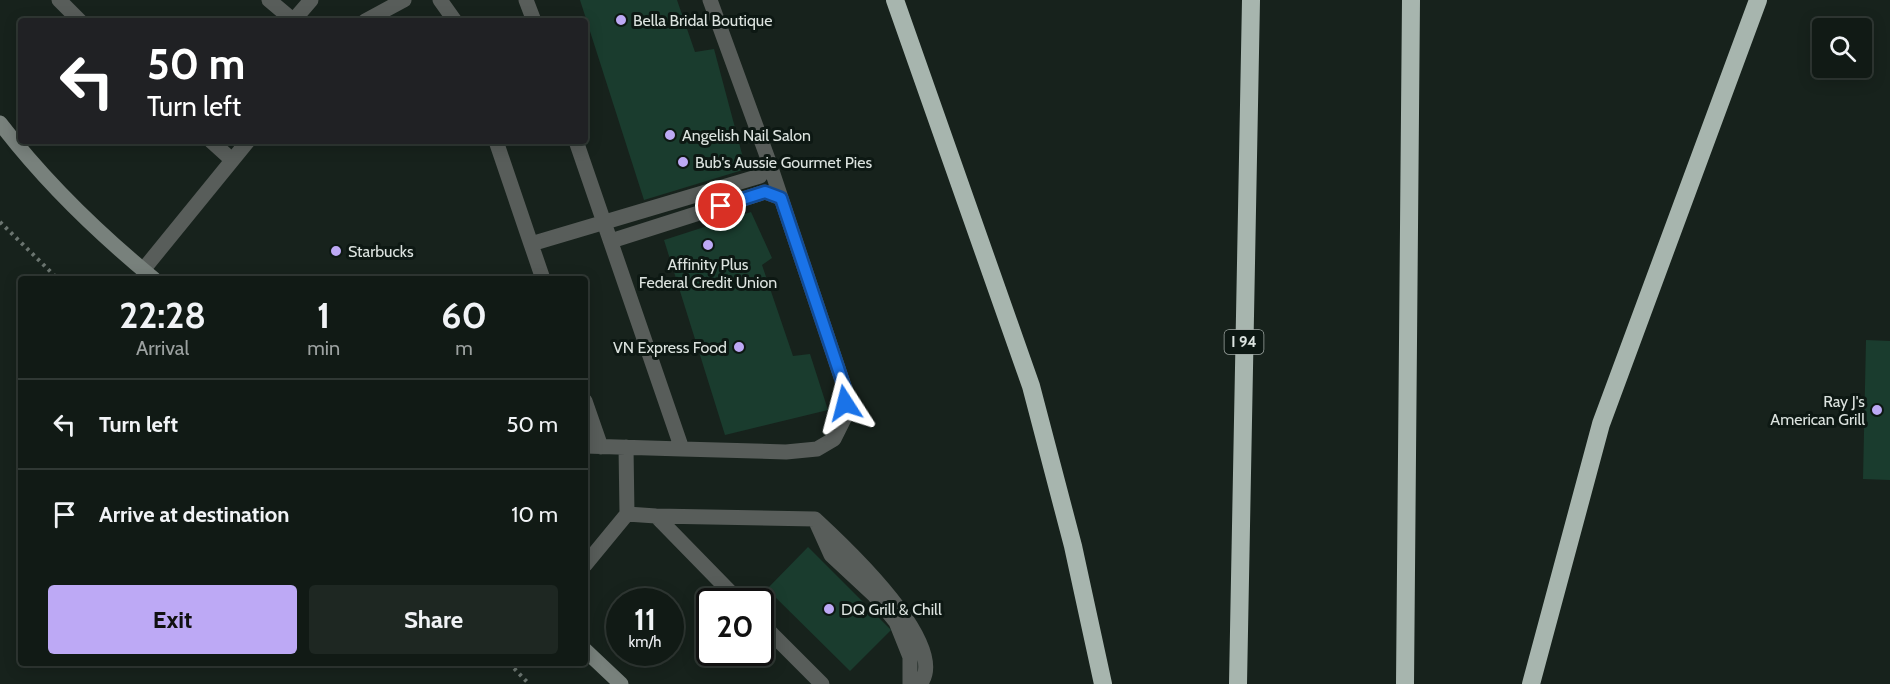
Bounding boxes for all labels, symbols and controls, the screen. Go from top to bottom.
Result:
place label: Bella Bridal Boutique [633,11,772,30]
marker: Bella Bridal Boutique [614,13,628,27]
map controls [1812,18,1872,78]
button: search [1812,18,1872,78]
text: 50 m [147,38,245,90]
icon: left [48,42,126,120]
text: Turn left [147,90,241,123]
place label: Angelish Nail Salon [682,126,811,145]
marker: Angelish Nail Salon [663,128,677,142]
place label: Bub's Aussie Gourmet Pies [695,153,872,172]
marker: Bub's Aussie Gourmet Pies [676,155,690,169]
pin [695,180,746,231]
icon: arrive [704,189,737,222]
marker: Affinity Plus Federal Credit Union [701,238,715,252]
place label: Starbucks [348,242,414,261]
marker: Starbucks [329,244,343,258]
place label: Affinity Plus Federal Credit Union [639,255,777,292]
text: 22:28 [119,293,206,337]
text: 1 [317,293,330,337]
text: 60 [441,293,487,337]
road number: I 94 [1224,330,1264,354]
text: Arrival [136,336,189,360]
text: min [307,336,340,360]
text: m [455,336,473,360]
place label: VN Express Food [613,338,727,357]
marker: VN Express Food [732,340,746,354]
position arrow [813,371,877,435]
place label: Ray J's American Grill [1770,392,1865,429]
marker: Ray J's American Grill [1870,403,1884,417]
icon: left [48,408,81,441]
text: Turn left [99,411,178,438]
text: 50 m [506,411,558,438]
icon: arrive [48,498,81,531]
text: Arrive at destination [99,501,289,528]
text: 10 m [511,501,558,528]
button: Exit [48,585,297,654]
button: Share [309,585,558,654]
speed limit sign: 20 [696,588,774,666]
place label: DQ Grill & Chill [841,600,942,619]
text: 11 [634,601,656,638]
marker: DQ Grill & Chill [822,602,836,616]
text: km/h [629,633,661,651]

